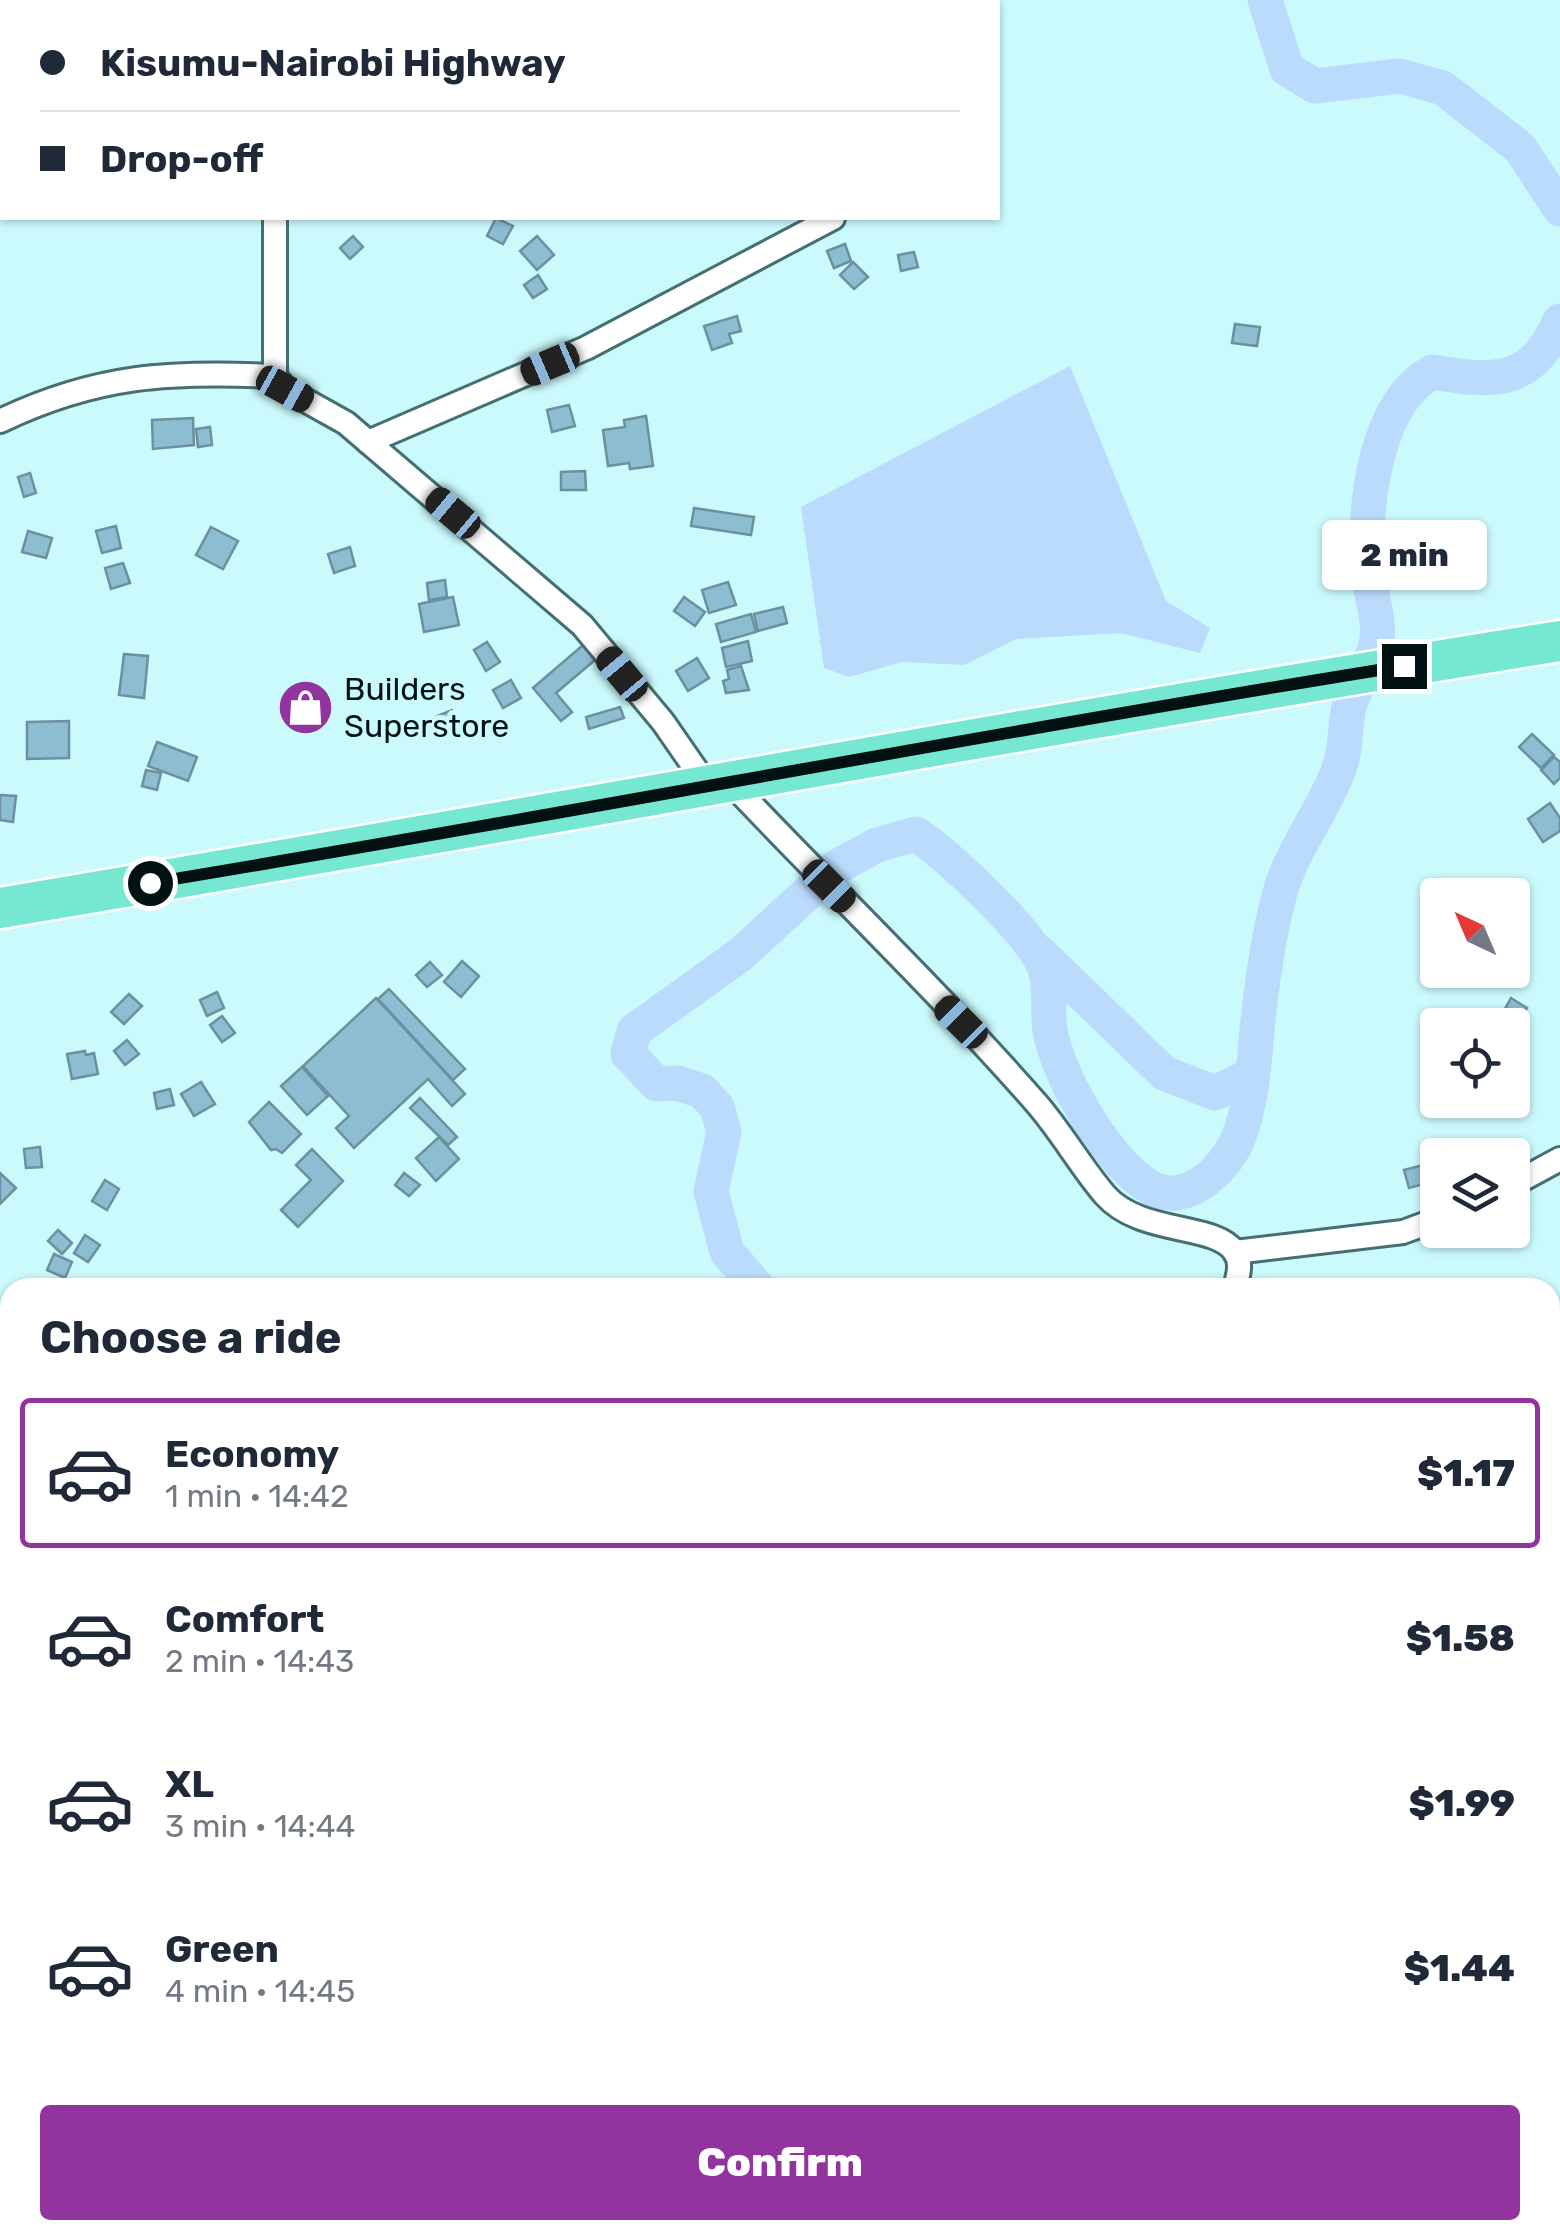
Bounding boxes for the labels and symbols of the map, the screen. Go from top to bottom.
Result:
car [517,338,583,390]
car [251,361,319,417]
car [420,482,486,544]
callout: 2 min [1322,521,1486,591]
car [591,641,653,707]
route end [1382,644,1427,689]
place label: Builders Superstore [344,670,509,745]
shop icon: Builders Superstore [275,677,335,737]
car [797,854,861,918]
route start [128,861,173,906]
north arrow [1420,878,1530,988]
car [929,990,993,1054]

